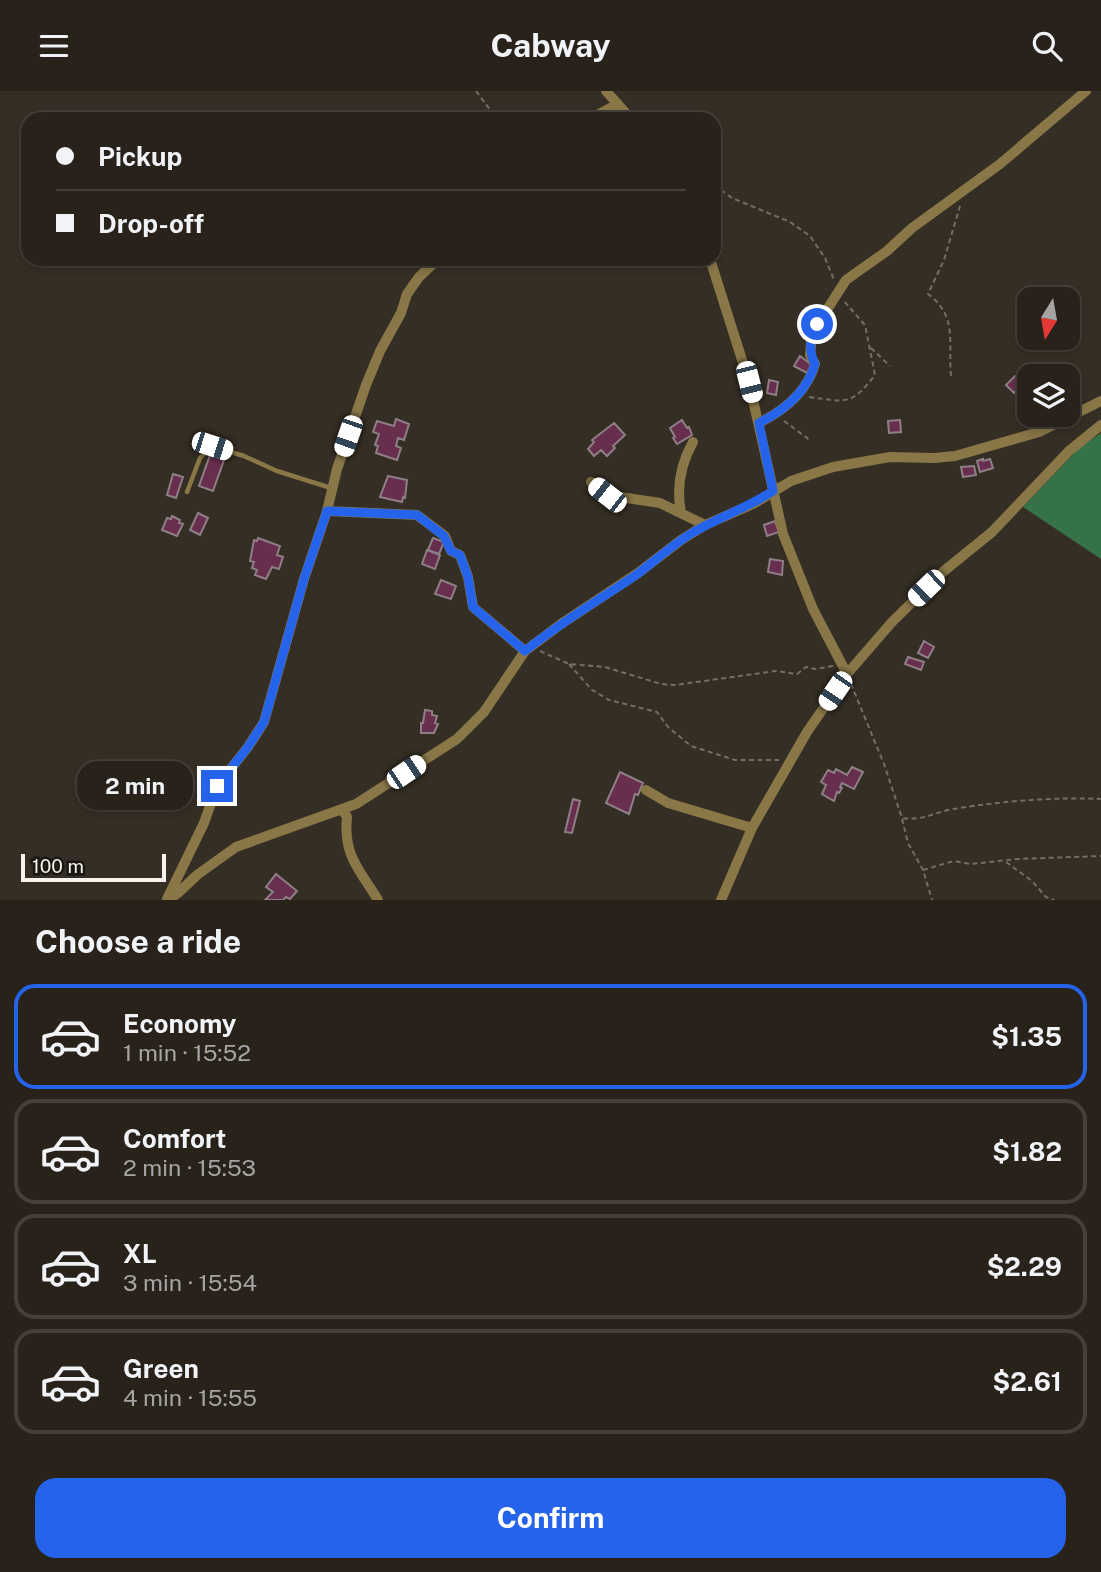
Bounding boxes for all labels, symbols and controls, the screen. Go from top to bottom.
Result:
icon: menu [35,27,73,65]
text: Cabway [491,27,610,64]
icon: search [1028,27,1066,65]
text: Pickup [98,141,182,172]
text: Drop-off [98,208,204,239]
north arrow [1017,287,1080,350]
map controls [1017,287,1080,427]
route start [801,308,833,340]
car [734,359,765,405]
button: layers [1017,364,1080,427]
car [332,413,365,459]
car [189,430,236,462]
car [584,474,631,516]
car [904,566,949,610]
car [815,668,856,714]
car [383,752,430,792]
callout: 2 min [77,761,192,811]
route end [201,770,233,802]
text: 2 min [105,772,165,799]
scale bar [21,851,166,883]
text: 100 m [32,855,84,877]
text: Choose a ride [35,923,241,960]
icon: car [39,1005,102,1068]
text: Economy [123,1008,236,1039]
text: $1.35 [991,1021,1062,1052]
text: 1 min · 15:52 [123,1039,251,1066]
icon: car [39,1120,102,1183]
text: Comfort [123,1123,226,1154]
text: $1.82 [992,1136,1062,1167]
text: 2 min · 15:53 [123,1154,256,1181]
icon: car [39,1235,102,1298]
text: XL [123,1238,157,1269]
text: $2.29 [987,1251,1062,1282]
text: 3 min · 15:54 [123,1269,257,1296]
icon: car [39,1350,102,1413]
text: Green [123,1353,199,1384]
text: $2.61 [992,1366,1062,1397]
text: 4 min · 15:55 [123,1384,257,1411]
button: Confirm [35,1478,1066,1558]

